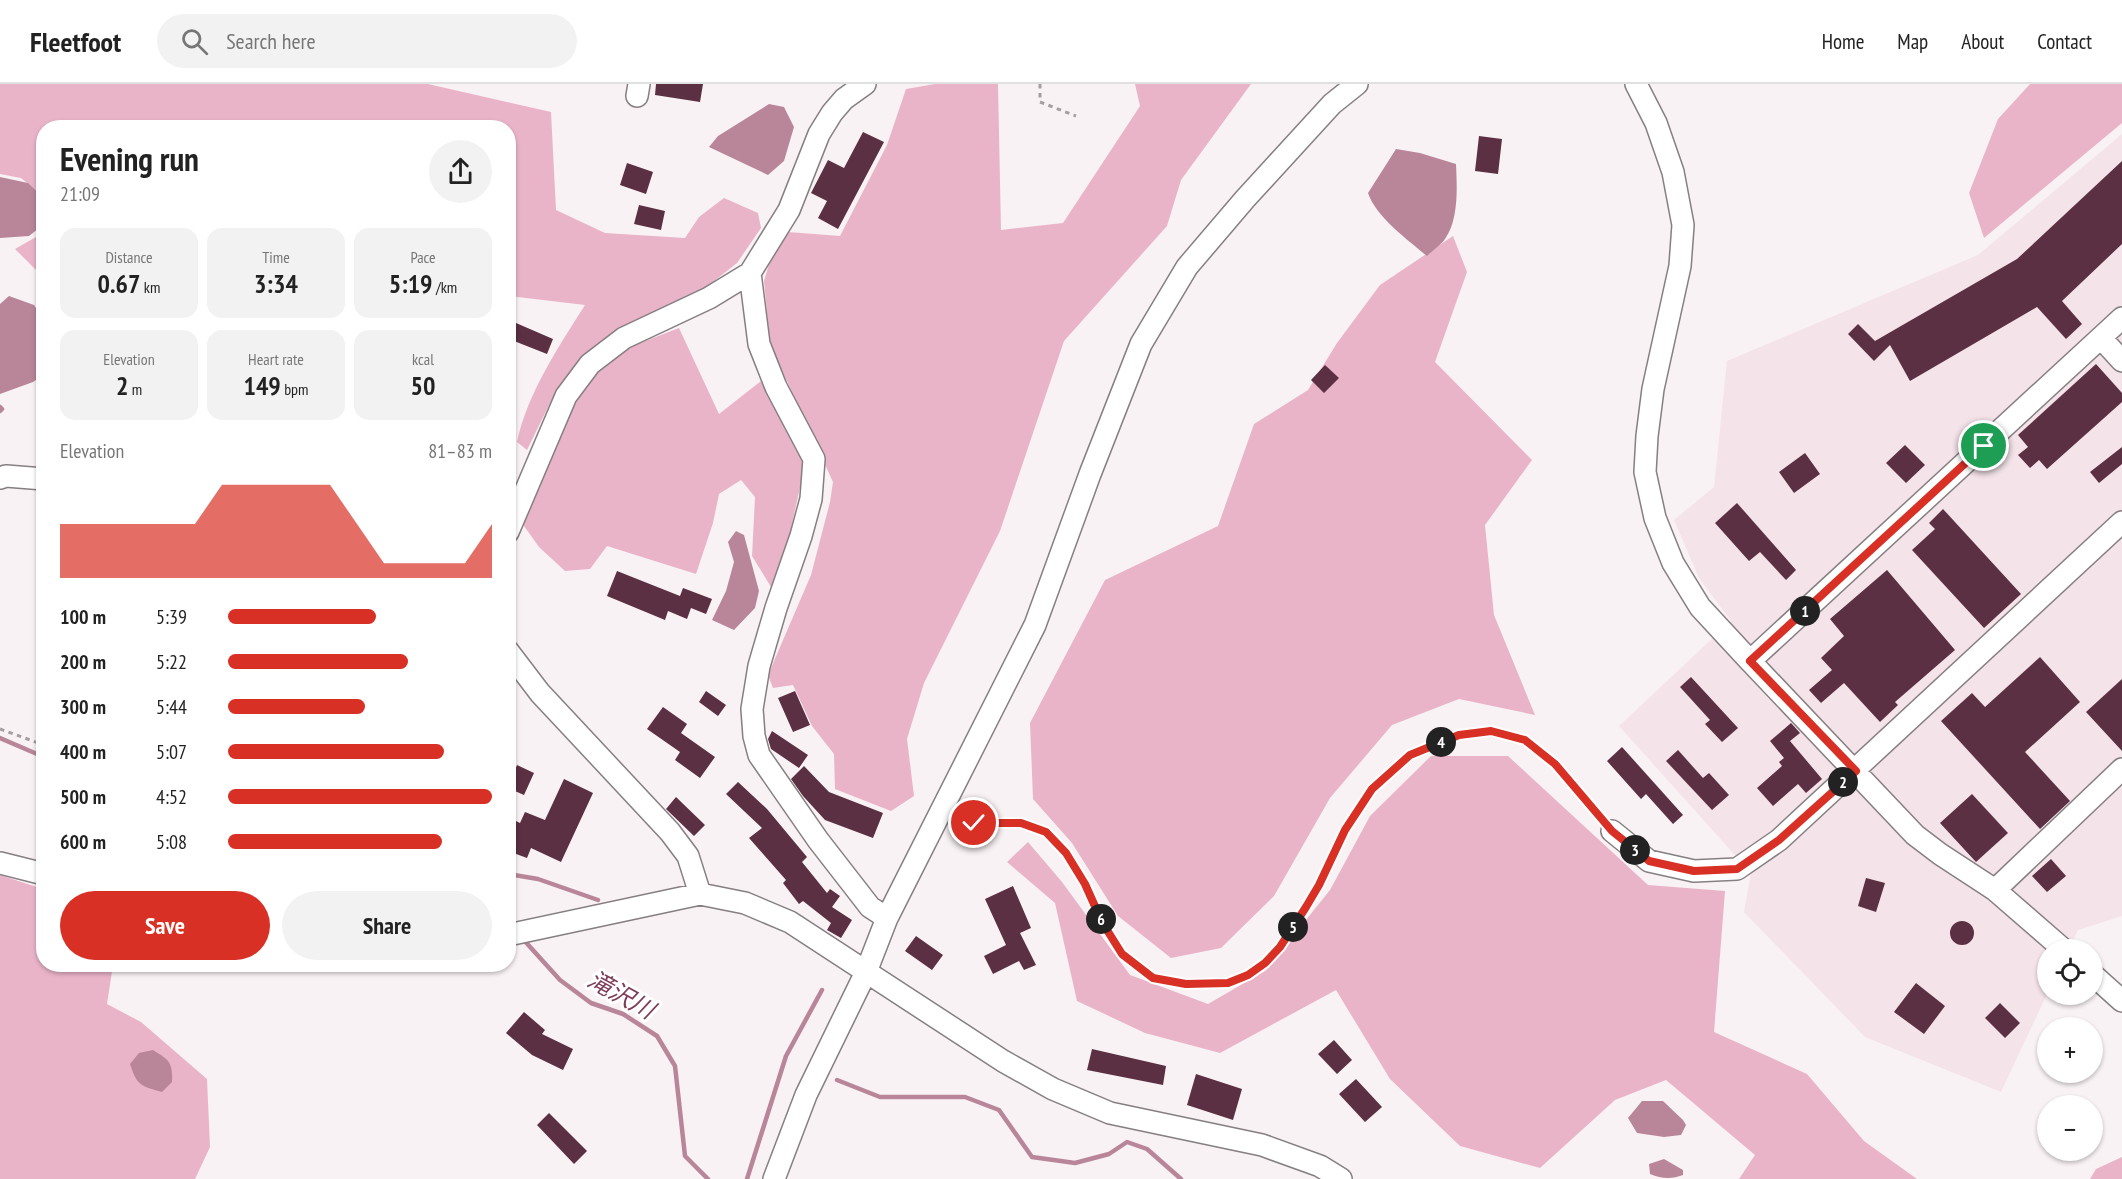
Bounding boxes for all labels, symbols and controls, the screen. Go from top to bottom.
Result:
search box [157,14,577,68]
text: Fleetfoot [30,23,121,60]
icon: search [178,25,211,58]
text: Search here [226,27,316,55]
text: Home [1822,28,1864,55]
text: Map [1897,28,1928,55]
text: About [1961,28,2004,55]
text: Contact [2037,28,2092,55]
text: Evening run [60,137,199,180]
button: share [429,140,492,203]
text: 21:09 [60,181,100,207]
text: Distance [105,247,153,267]
text: Time [262,247,290,267]
text: Pace [410,247,436,267]
text: 0.67 [98,267,140,300]
text: 3:34 [254,267,298,300]
text: 5:19 [389,267,433,300]
text: km [140,277,160,297]
text: /km [433,277,457,297]
text: Elevation [103,349,155,369]
text: Heart rate [248,349,304,369]
text: kcal [412,349,434,369]
text: 2 [116,369,128,402]
text: 149 [243,369,281,402]
text: 50 [411,369,435,402]
text: m [128,379,142,399]
text: bpm [281,379,309,399]
pin [1958,420,2009,471]
icon: arrive [1967,429,2000,462]
text: Elevation [60,438,124,464]
text: 81–83 m [428,438,492,464]
pin: 1 [1790,596,1820,626]
text: 1 [1801,601,1809,621]
text: 100 m [60,604,106,630]
text: 5:39 [156,604,187,630]
text: 200 m [60,649,106,675]
text: 5:22 [156,649,187,675]
text: 300 m [60,694,106,720]
text: 5:44 [156,694,187,720]
pin: 4 [1426,727,1456,757]
text: 4 [1437,732,1445,752]
text: 400 m [60,739,106,765]
text: 5:07 [156,739,187,765]
pin: 2 [1828,767,1858,797]
text: 2 [1839,772,1847,792]
text: 500 m [60,784,106,810]
text: 4:52 [156,784,187,810]
pin [948,797,999,848]
icon: check [957,806,990,839]
text: 600 m [60,829,106,855]
text: 5:08 [156,829,187,855]
pin: 3 [1620,835,1650,865]
text: 3 [1631,840,1639,860]
button: Save [60,891,270,960]
button: Share [282,891,492,960]
pin: 6 [1086,904,1116,934]
text: 6 [1097,909,1105,929]
pin: 5 [1278,912,1308,942]
text: 5 [1289,917,1297,937]
map controls [2037,939,2103,1161]
button: locate [2037,939,2103,1005]
water label: 滝沢川 [582,964,663,1027]
button: + [2037,1017,2103,1083]
button: − [2037,1095,2103,1161]

